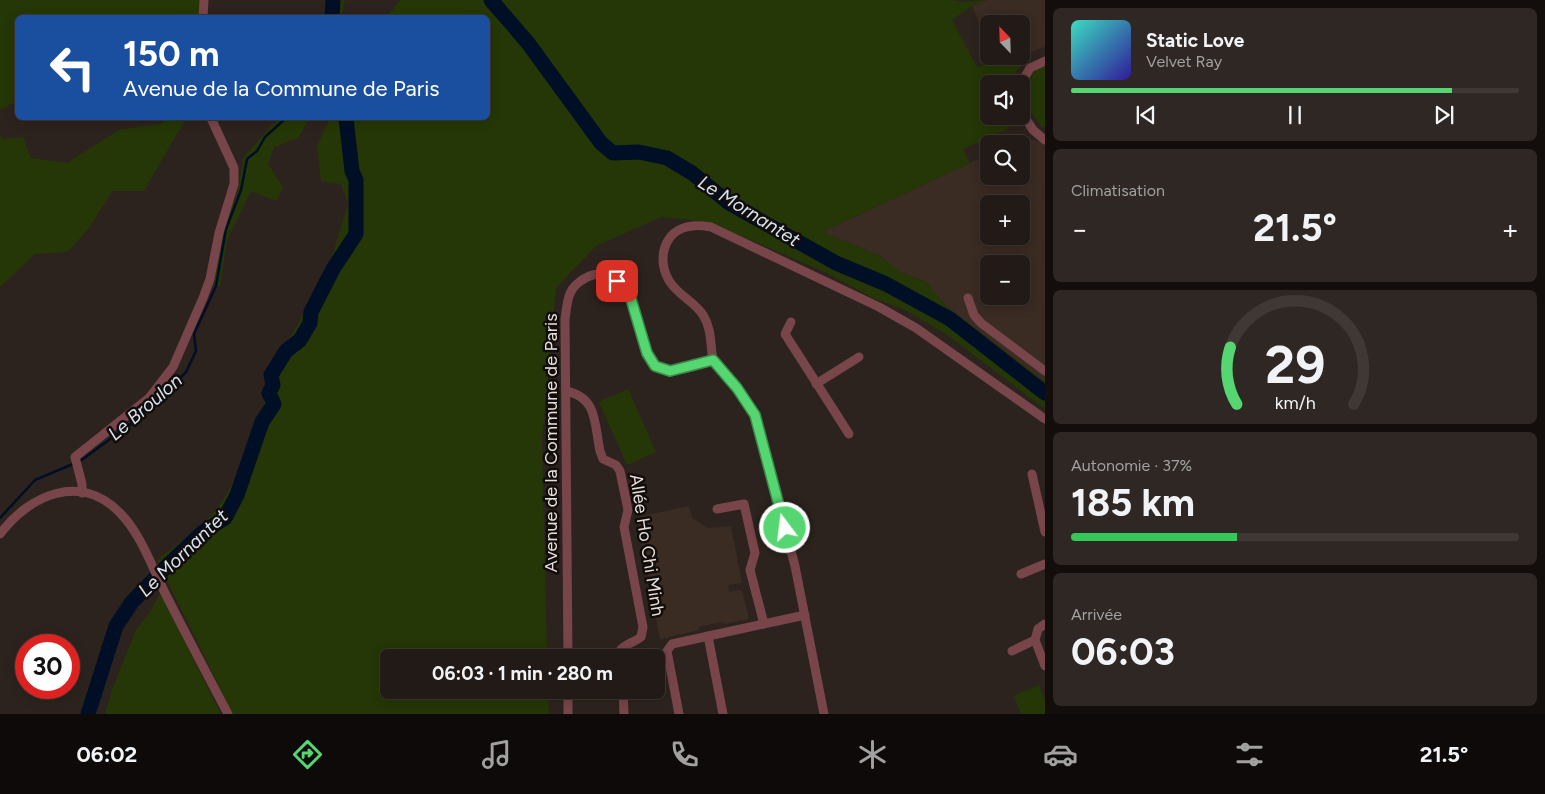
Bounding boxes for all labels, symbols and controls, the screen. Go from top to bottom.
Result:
north arrow [980,15,1030,65]
map controls [980,15,1030,305]
text: Static Love [1146,29,1244,52]
text: 150 m [123,33,220,75]
icon: left [40,35,105,100]
text: Velvet Ray [1146,52,1222,71]
text: Avenue de la Commune de Paris [123,75,440,102]
button: sound [980,75,1030,125]
icon: previous [1132,101,1160,129]
icon: pause [1281,101,1309,129]
icon: next [1430,101,1458,129]
button: search [980,135,1030,185]
water label: Le Mornantet [694,171,805,252]
text: Climatisation [1071,181,1165,200]
button: + [980,195,1030,245]
text: 21.5° [1253,205,1337,251]
text: − [1071,212,1088,246]
text: + [1502,212,1519,246]
button: − [980,255,1030,305]
pin [596,260,638,302]
icon: arrive [603,267,631,295]
street label: Avenue de la Commune de Paris [540,313,562,573]
text: 29 [1265,334,1325,396]
water label: Le Broulon [103,368,187,445]
text: km/h [1275,392,1315,413]
text: Autonomie · 37% [1071,456,1192,475]
street label: Allée Ho Chi Minh [625,472,669,618]
text: 185 km [1071,480,1195,526]
position arrow [758,501,810,553]
water label: Le Mornantet [133,504,233,602]
text: Arrivée [1071,605,1122,624]
text: 06:03 [1071,629,1175,675]
speed limit sign: 30 [15,634,80,699]
text: 06:03 · 1 min · 280 m [432,662,613,685]
icon: directions [290,737,325,772]
icon: music [479,737,514,772]
icon: phone [667,737,702,772]
icon: climate [855,737,890,772]
icon: car [1043,737,1078,772]
icon: filters [1232,737,1267,772]
text: 06:02 [77,741,137,768]
text: 21.5° [1420,741,1468,768]

